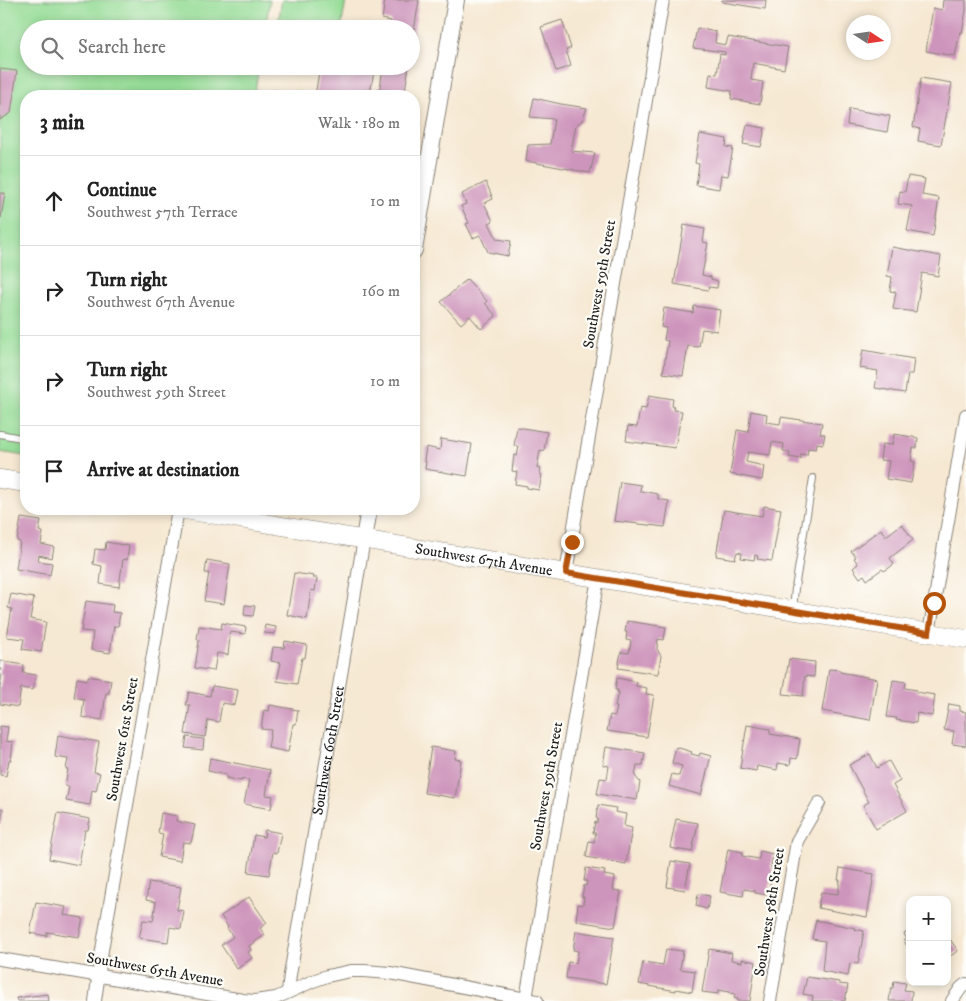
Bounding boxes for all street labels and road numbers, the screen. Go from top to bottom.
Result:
street label: Southwest 59th Street [579,218,620,350]
street label: Southwest 67th Avenue [414,539,554,581]
street label: Southwest 61st Street [102,675,143,803]
street label: Southwest 60th Street [308,684,349,817]
street label: Southwest 59th Street [526,720,567,852]
street label: Southwest 58th Street [750,846,789,978]
street label: Southwest 65th Avenue [85,948,225,991]

